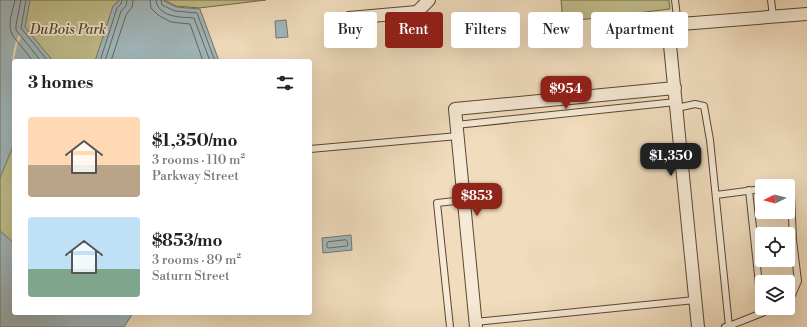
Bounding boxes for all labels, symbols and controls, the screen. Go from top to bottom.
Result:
chip: Buy [324,12,377,48]
chip: Rent [385,12,443,48]
chip: Filters [451,12,520,48]
chip: New [528,12,583,48]
chip: Apartment [591,12,688,48]
park label: DuBois Park [29,21,106,39]
text: 3 homes [28,72,93,94]
icon: filters [274,72,296,94]
pin: $954 [542,76,590,110]
text: $954 [550,81,582,97]
text: $1,350/mo [152,130,238,152]
icon: home [60,133,108,181]
pin: $1,350 [638,143,704,177]
text: $1,350 [649,148,693,164]
text: 3 rooms · 110 m² [152,152,245,168]
text: Parkway Street [152,168,239,184]
north arrow [755,179,795,219]
map controls [755,179,795,315]
pin: $853 [453,183,501,217]
text: $853 [461,188,493,204]
button: locate [755,227,795,267]
text: $853/mo [152,230,222,252]
icon: home [60,233,108,281]
text: 3 rooms · 89 m² [152,252,241,268]
text: Saturn Street [152,268,230,284]
button: layers [755,275,795,315]

